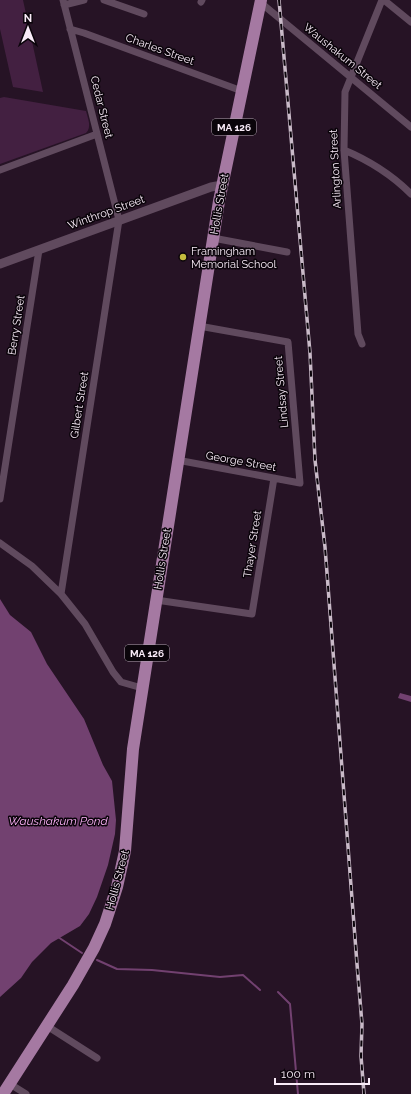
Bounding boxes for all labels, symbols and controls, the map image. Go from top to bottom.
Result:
north arrow [8,8,48,48]
text: N [24,12,32,25]
street label: Waushakum Street [301,21,385,92]
street label: Charles Street [124,31,196,68]
street label: Cedar Street [87,75,116,140]
road number: MA 126 [212,119,256,135]
street label: Arlington Street [327,129,344,209]
street label: Hollis Street [208,172,231,236]
street label: Winthrop Street [66,192,147,232]
place label: Framingham Memorial School [191,245,277,271]
marker: Framingham Memorial School [178,252,188,262]
street label: Berry Street [5,294,28,356]
street label: Lindsay Street [272,355,291,428]
street label: Gilbert Street [68,370,91,439]
street label: George Street [205,449,277,474]
street label: Thayer Street [241,509,264,579]
street label: Hollis Street [151,527,174,591]
road number: MA 126 [125,645,169,661]
water label: Waushakum Pond [8,814,109,828]
street label: Hollis Street [103,848,132,912]
scale bar [275,1060,369,1086]
text: 100 m [281,1067,315,1081]

